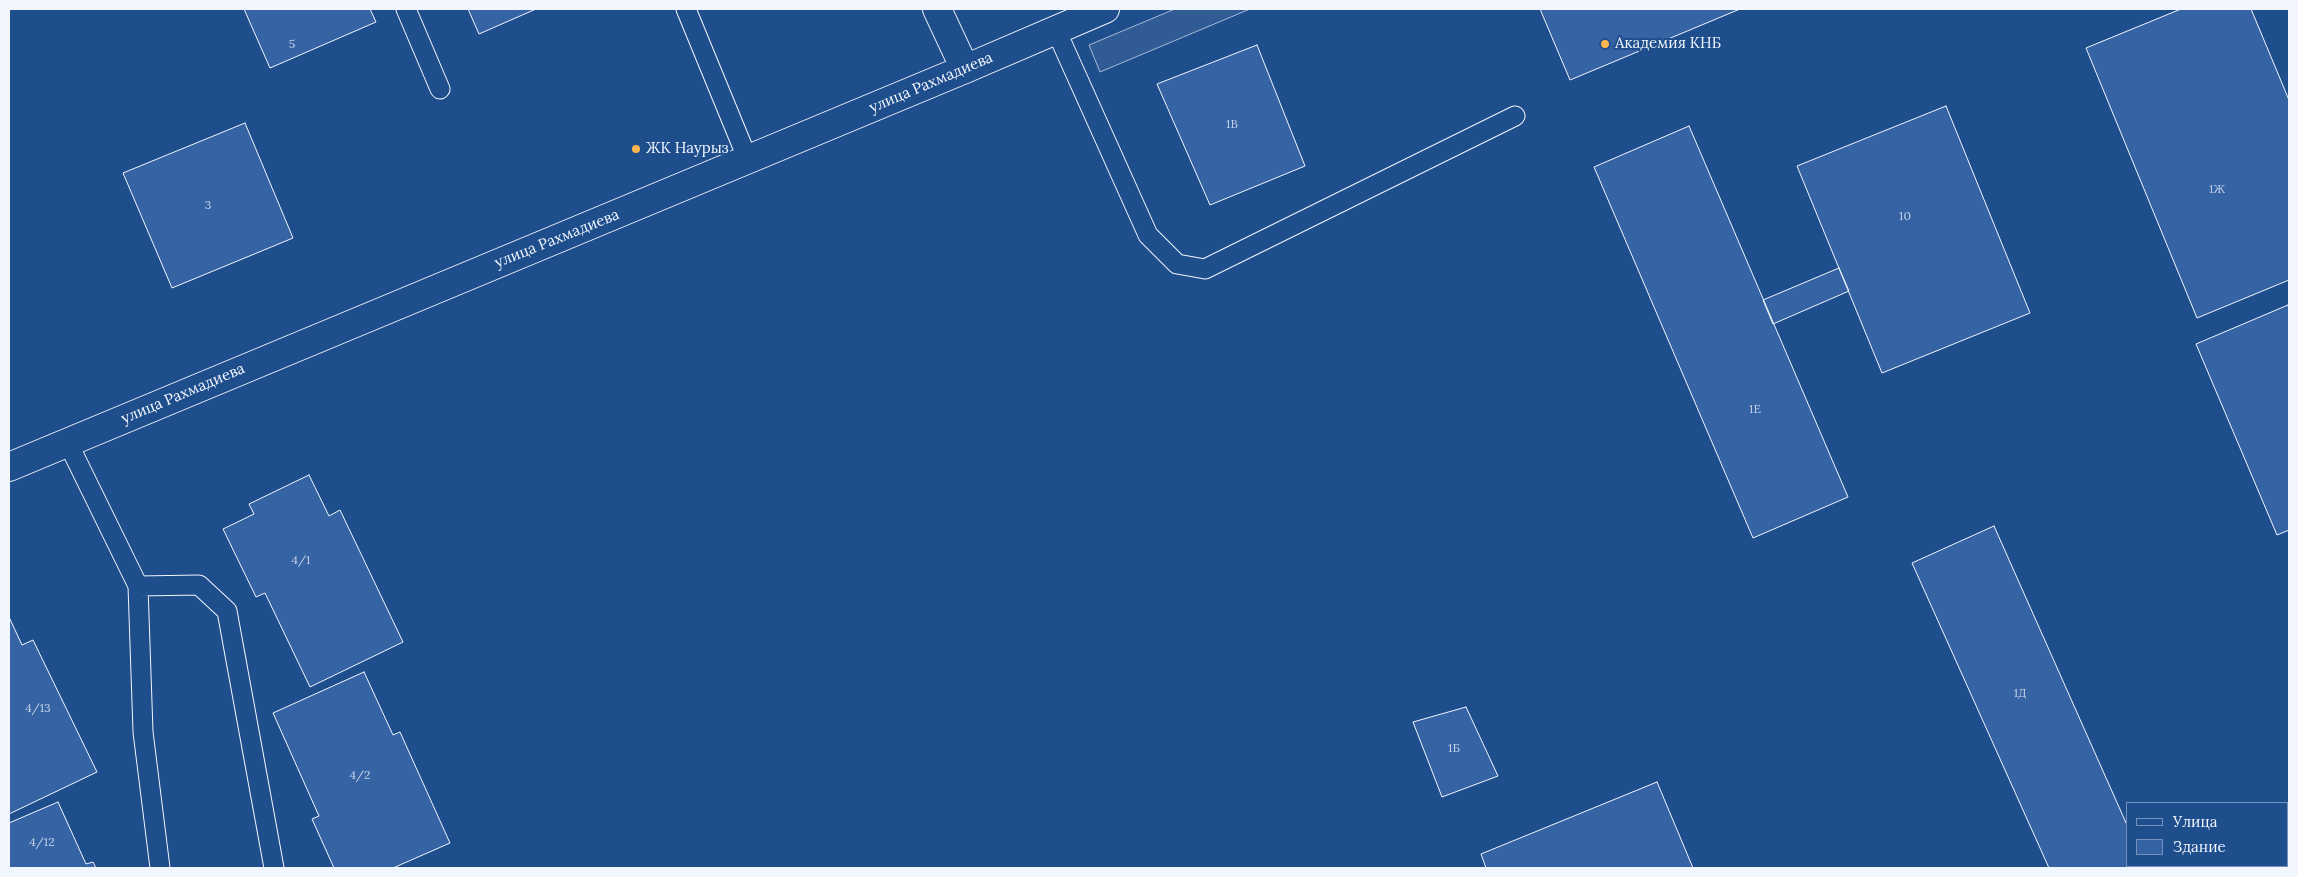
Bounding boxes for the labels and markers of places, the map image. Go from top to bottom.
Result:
place label: Академия КНБ [1615,35,1721,53]
marker: Академия КНБ [1599,38,1611,50]
place label: ЖК Наурыз [646,140,729,158]
marker: ЖК Наурыз [630,143,642,155]

